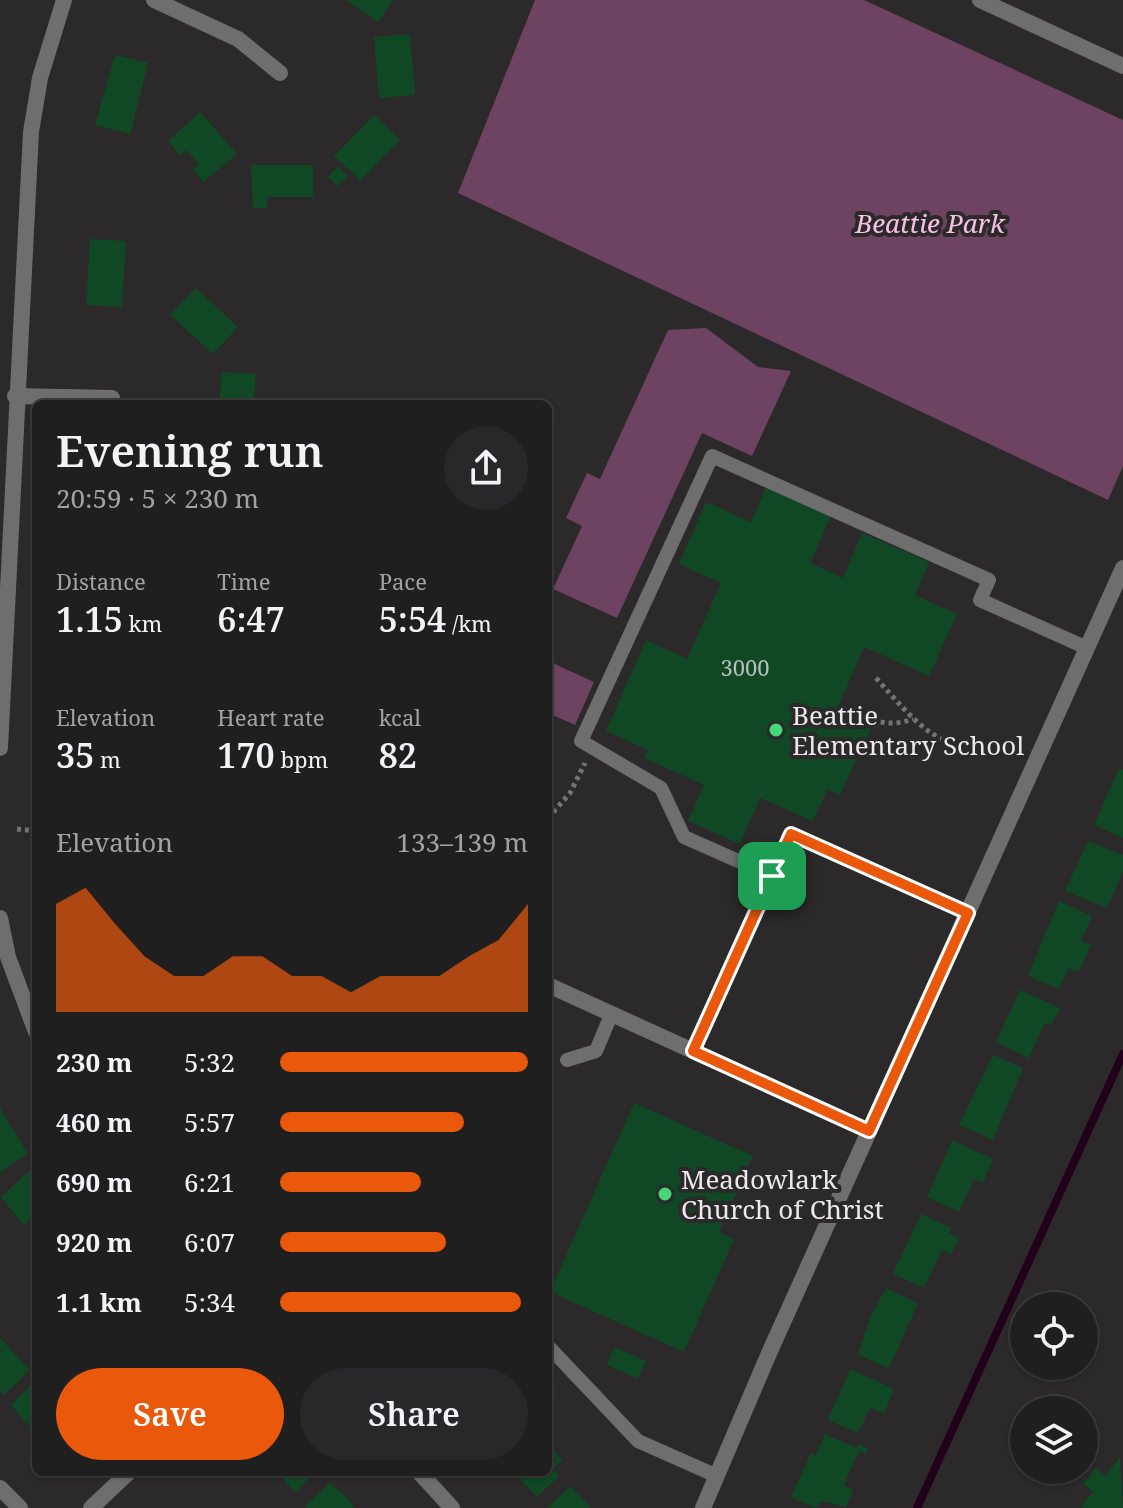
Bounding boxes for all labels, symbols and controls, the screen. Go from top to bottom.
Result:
park label: Beattie Park [854,205,1006,241]
text: Evening run [56,420,324,480]
button: share [444,426,528,510]
text: 20:59 · 5 × 230 m [56,480,259,516]
text: Distance [56,566,146,596]
text: Time [217,566,270,596]
text: Pace [379,566,427,596]
text: 1.15 [56,596,123,642]
text: 6:47 [217,596,285,642]
text: 5:54 [379,596,446,642]
text: km [123,608,162,638]
text: /km [446,608,492,638]
house number: 3000 [720,652,770,682]
place label: Beattie Elementary School [792,697,1024,763]
text: Elevation [56,702,155,732]
text: Heart rate [217,702,325,732]
text: kcal [379,702,421,732]
marker: Beattie Elementary School [767,721,785,739]
text: 35 [56,732,94,778]
text: 170 [217,732,275,778]
text: 82 [379,732,417,778]
text: m [94,744,121,774]
text: bpm [275,744,328,774]
text: Elevation [56,824,173,860]
text: 133–139 m [396,824,528,860]
pin [738,842,806,910]
icon: arrive [750,854,794,898]
text: 230 m [56,1044,132,1080]
text: 5:32 [184,1044,235,1080]
text: 460 m [56,1104,132,1140]
text: 5:57 [184,1104,235,1140]
place label: Meadowlark Church of Christ [681,1161,884,1227]
text: 690 m [56,1164,132,1200]
text: 6:21 [184,1164,235,1200]
marker: Meadowlark Church of Christ [656,1185,674,1203]
text: 920 m [56,1224,132,1260]
text: 6:07 [184,1224,235,1260]
text: 1.1 km [56,1284,142,1320]
text: 5:34 [184,1284,235,1320]
map controls [1010,1292,1098,1484]
button: locate [1010,1292,1098,1380]
button: Save [56,1368,284,1460]
button: Share [300,1368,528,1460]
button: layers [1010,1396,1098,1484]

